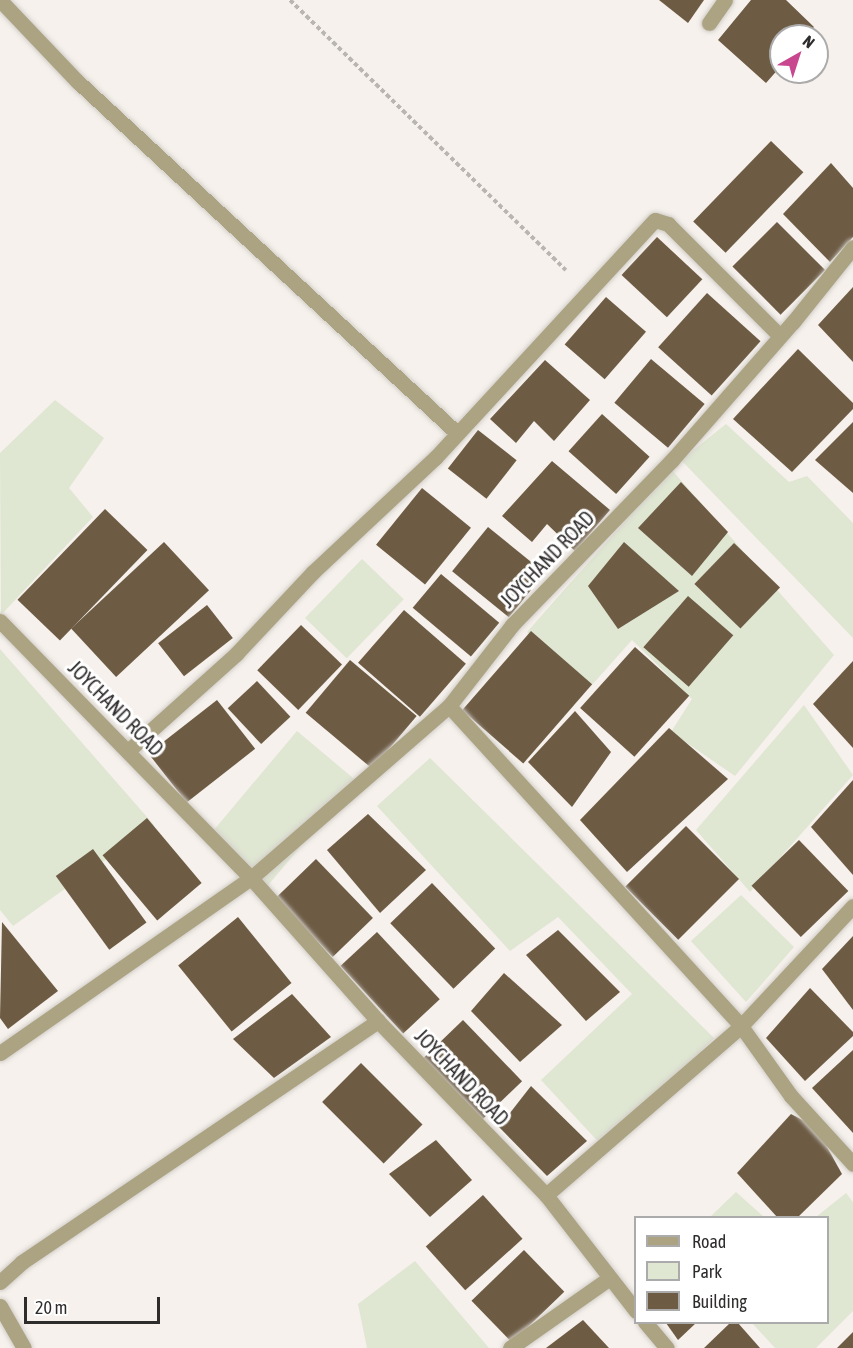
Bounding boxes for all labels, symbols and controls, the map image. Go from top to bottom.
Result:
north arrow [769,24,829,84]
text: N [800,32,818,52]
street label: JOYCHAND ROAD [495,506,599,612]
street label: JOYCHAND ROAD [64,656,168,760]
street label: JOYCHAND ROAD [410,1024,514,1130]
legend [634,1216,829,1324]
text: Road [692,1231,726,1252]
text: Park [692,1261,722,1282]
scale bar [27,1285,164,1323]
text: Building [692,1291,747,1312]
text: 20 m [35,1297,67,1318]

